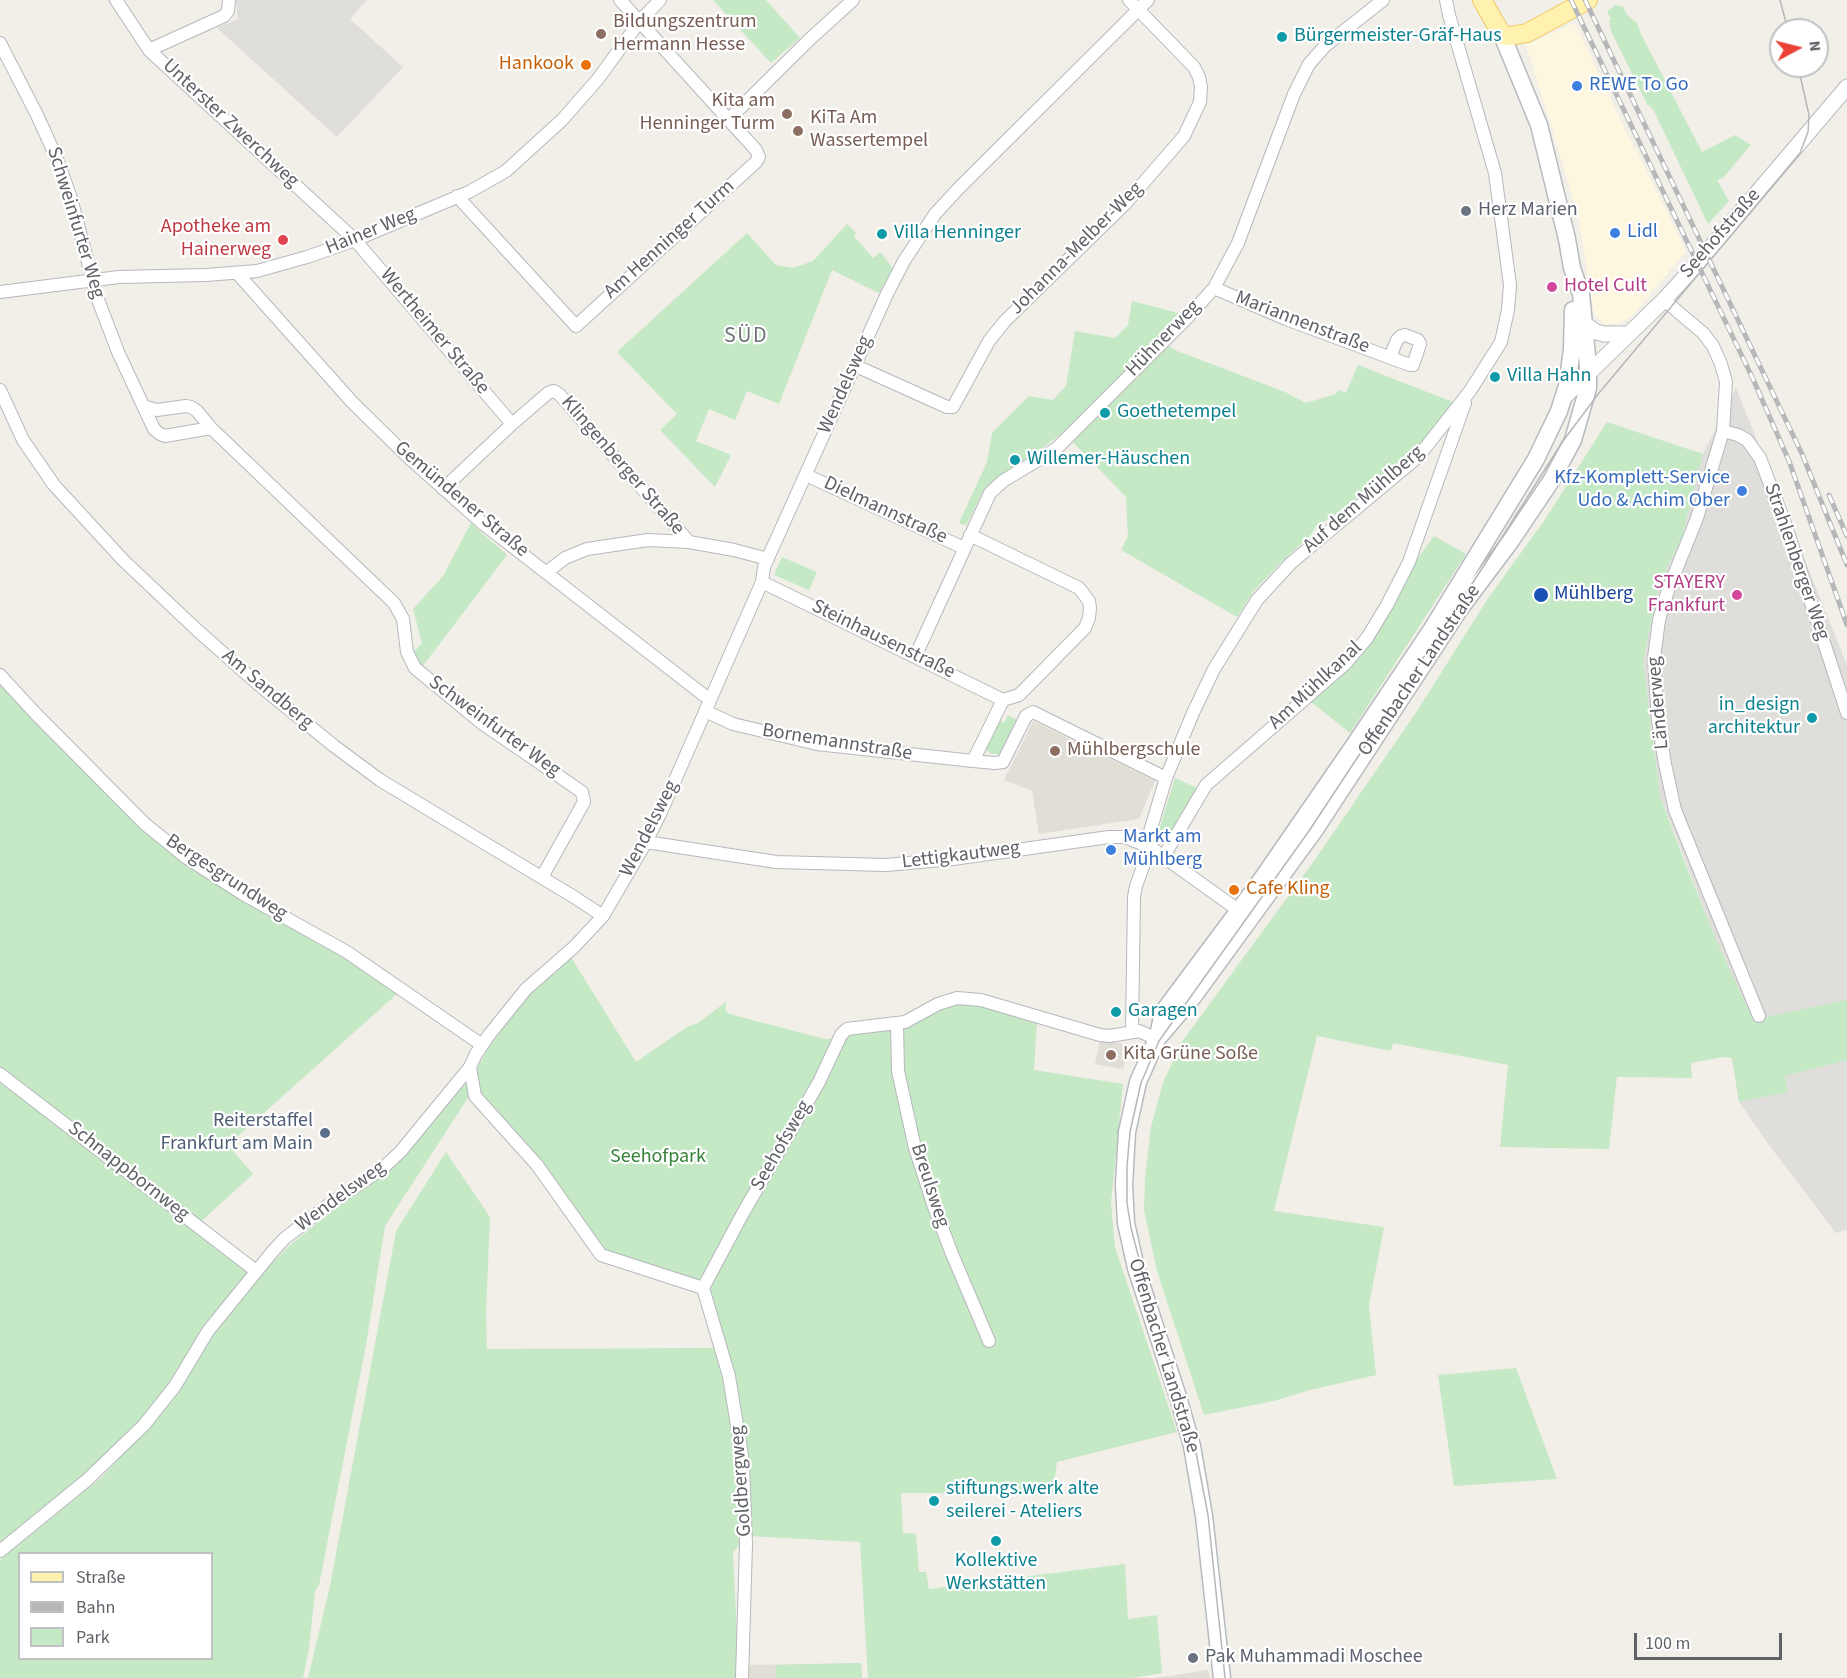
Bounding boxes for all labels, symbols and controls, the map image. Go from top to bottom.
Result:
place label: Bildungszentrum Hermann Hesse [613,11,756,58]
north arrow [1769,18,1829,78]
place label: Bürgermeister-Gräf-Haus [1294,25,1502,49]
marker: Bildungszentrum Hermann Hesse [594,27,608,41]
marker: Bürgermeister-Gräf-Haus [1275,30,1289,44]
text: N [1803,39,1826,53]
place label: Hankook [499,53,574,77]
street label: Unterster Zwerchweg [157,55,303,193]
marker: Hankook [579,58,593,72]
place label: REWE To Go [1589,74,1689,98]
marker: REWE To Go [1570,79,1584,93]
place label: Kita am Henninger Turm [639,90,775,137]
marker: Kita am Henninger Turm [780,107,794,121]
place label: KiTa Am Wassertempel [810,107,928,154]
marker: KiTa Am Wassertempel [791,124,805,138]
street label: Schweinfurter Weg [41,144,109,302]
street label: Am Henninger Turm [600,175,740,305]
street label: Johanna-Melber-Weg [1006,178,1148,320]
street label: Seehofstraße [1676,184,1766,284]
place label: Herz Marien [1478,199,1578,223]
street label: Hainer Weg [322,203,420,261]
marker: Herz Marien [1459,204,1473,218]
place label: Apotheke am Hainerweg [161,216,271,263]
place label: Lidl [1627,221,1658,245]
place label: Villa Henninger [894,222,1021,246]
marker: Lidl [1608,226,1622,240]
marker: Villa Henninger [875,227,889,241]
marker: Apotheke am Hainerweg [276,233,290,247]
street label: Wertheimer Straße [374,264,494,400]
place label: Hotel Cult [1564,275,1647,299]
marker: Hotel Cult [1545,280,1559,294]
street label: Mariannenstraße [1231,286,1373,360]
street label: Hühnerweg [1122,296,1206,382]
district label: SÜD [724,324,768,350]
street label: Wendelsweg [814,332,878,438]
place label: Villa Hahn [1507,365,1591,389]
marker: Villa Hahn [1488,370,1502,384]
street label: Klingenberger Straße [555,392,689,540]
place label: Goethetempel [1117,401,1236,425]
marker: Goethetempel [1098,406,1112,420]
street label: Gemündener Straße [389,437,533,563]
street label: Auf dem Mühlberg [1299,441,1429,559]
place label: Willemer-Häuschen [1027,448,1190,472]
marker: Willemer-Häuschen [1008,453,1022,467]
place label: Kfz-Komplett-Service Udo & Achim Ober [1554,467,1730,514]
street label: Dielmannstraße [819,472,951,550]
street label: Strahlenberger Weg [1758,480,1834,644]
marker: Kfz-Komplett-Service Udo & Achim Ober [1735,484,1749,498]
place label: STAYERY Frankfurt [1648,572,1725,619]
street label: Offenbacher Landstraße [1354,581,1486,761]
place label: Mühlberg [1554,583,1633,607]
marker: Mühlberg [1532,586,1550,604]
marker: STAYERY Frankfurt [1730,588,1744,602]
street label: Steinhausenstraße [808,595,958,685]
street label: Am Mühlkanal [1264,637,1368,735]
street label: Am Sandberg [216,645,318,735]
street label: Länderweg [1643,656,1675,750]
street label: Schweinfurter Weg [423,671,565,783]
place label: in_design architektur [1708,694,1800,741]
marker: in_design architektur [1805,711,1819,725]
street label: Bornemannstraße [760,719,914,767]
place label: Mühlbergschule [1067,739,1200,763]
marker: Mühlbergschule [1048,744,1062,758]
street label: Wendelsweg [615,777,685,881]
place label: Markt am Mühlberg [1123,826,1202,873]
street label: Bergesgrundweg [161,830,291,926]
street label: Lettigkautweg [901,837,1021,875]
marker: Markt am Mühlberg [1104,843,1118,857]
place label: Cafe Kling [1246,878,1330,902]
marker: Cafe Kling [1227,883,1241,897]
place label: Garagen [1128,1000,1198,1024]
marker: Garagen [1109,1005,1123,1019]
place label: Kita Grüne Soße [1123,1043,1258,1067]
marker: Kita Grüne Soße [1104,1048,1118,1062]
street label: Seehofsweg [746,1097,818,1195]
place label: Reiterstaffel Frankfurt am Main [161,1110,313,1157]
street label: Schnappbornweg [62,1117,194,1227]
marker: Reiterstaffel Frankfurt am Main [318,1126,332,1140]
street label: Breulsweg [904,1141,954,1231]
park label: Seehofpark [610,1146,706,1170]
street label: Wendelsweg [291,1156,391,1238]
street label: Offenbacher Landstraße [1122,1256,1204,1456]
street label: Goldbergweg [726,1425,758,1537]
place label: stiftungs.werk alte seilerei - Ateliers [946,1478,1099,1525]
marker: stiftungs.werk alte seilerei - Ateliers [927,1494,941,1508]
marker: Kollektive Werkstätten [989,1534,1003,1548]
place label: Kollektive Werkstätten [946,1550,1046,1597]
legend [18,1552,213,1660]
text: Straße [76,1565,125,1590]
text: Bahn [76,1595,115,1620]
scale bar [1637,1621,1786,1659]
text: Park [76,1625,110,1650]
text: 100 m [1645,1631,1690,1656]
place label: Pak Muhammadi Moschee [1205,1646,1423,1670]
marker: Pak Muhammadi Moschee [1186,1651,1200,1665]

